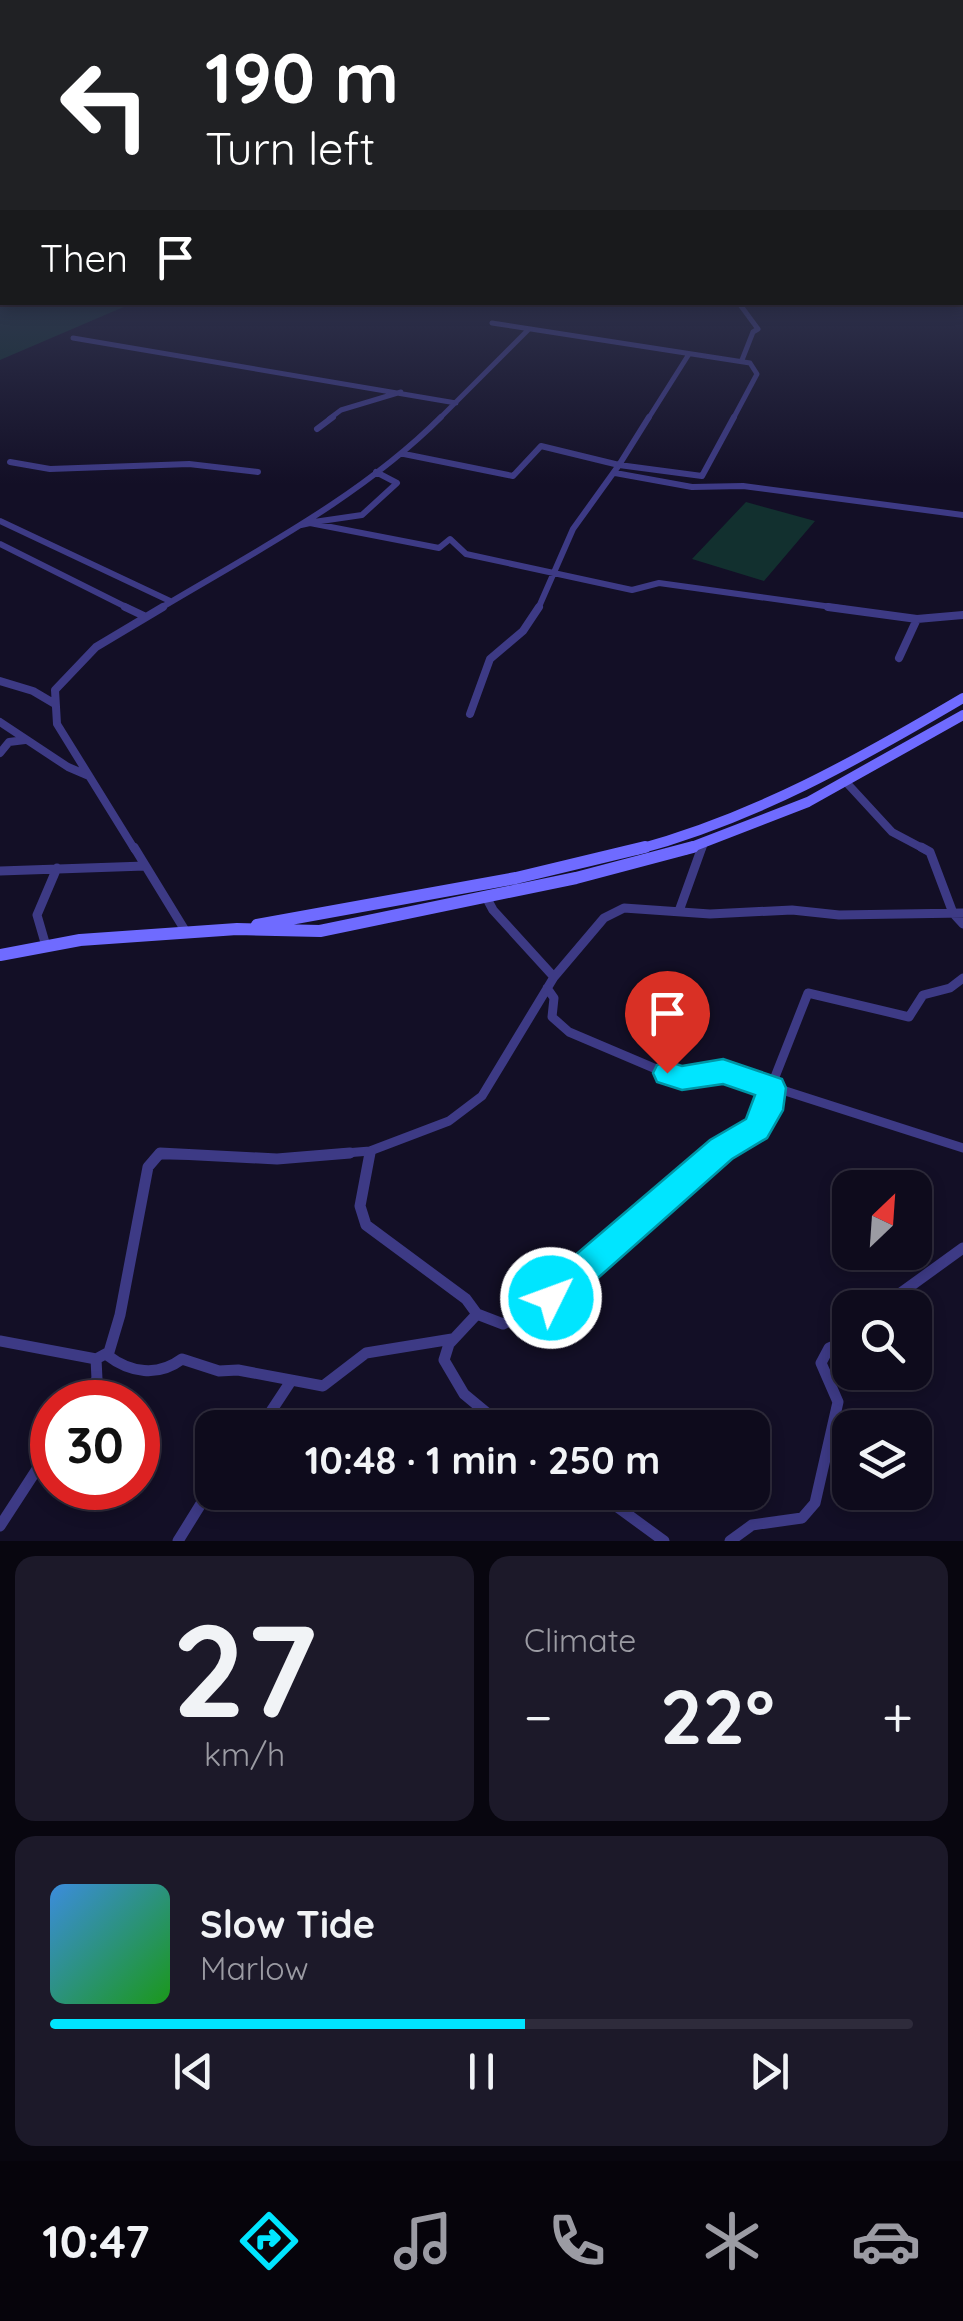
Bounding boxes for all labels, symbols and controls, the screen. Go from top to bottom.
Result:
text: 190 m [205,33,399,121]
icon: left [40,40,170,170]
text: Turn left [205,120,375,176]
icon: arrive [148,230,203,285]
text: Then [40,234,128,282]
pin [625,971,710,1074]
icon: arrive [640,986,695,1041]
north arrow [832,1170,932,1270]
map controls [832,1170,932,1510]
position arrow [499,1246,603,1350]
button: search [832,1290,932,1390]
speed limit sign: 30 [30,1380,160,1510]
button: layers [832,1410,932,1510]
text: 10:48 · 1 min · 250 m [305,1436,660,1484]
text: 27 [172,1587,317,1750]
text: Climate [524,1620,636,1660]
text: 22° [660,1669,775,1763]
text: − [524,1682,553,1751]
text: + [882,1682,913,1751]
text: km/h [204,1734,285,1774]
text: Slow Tide [200,1900,375,1948]
text: Marlow [200,1948,309,1988]
icon: previous [166,2044,221,2099]
icon: pause [454,2044,509,2099]
icon: next [742,2044,797,2099]
icon: directions [234,2206,304,2276]
icon: music [388,2206,458,2276]
icon: phone [542,2206,612,2276]
icon: climate [697,2206,767,2276]
icon: car [851,2206,921,2276]
text: 10:47 [42,2213,149,2269]

